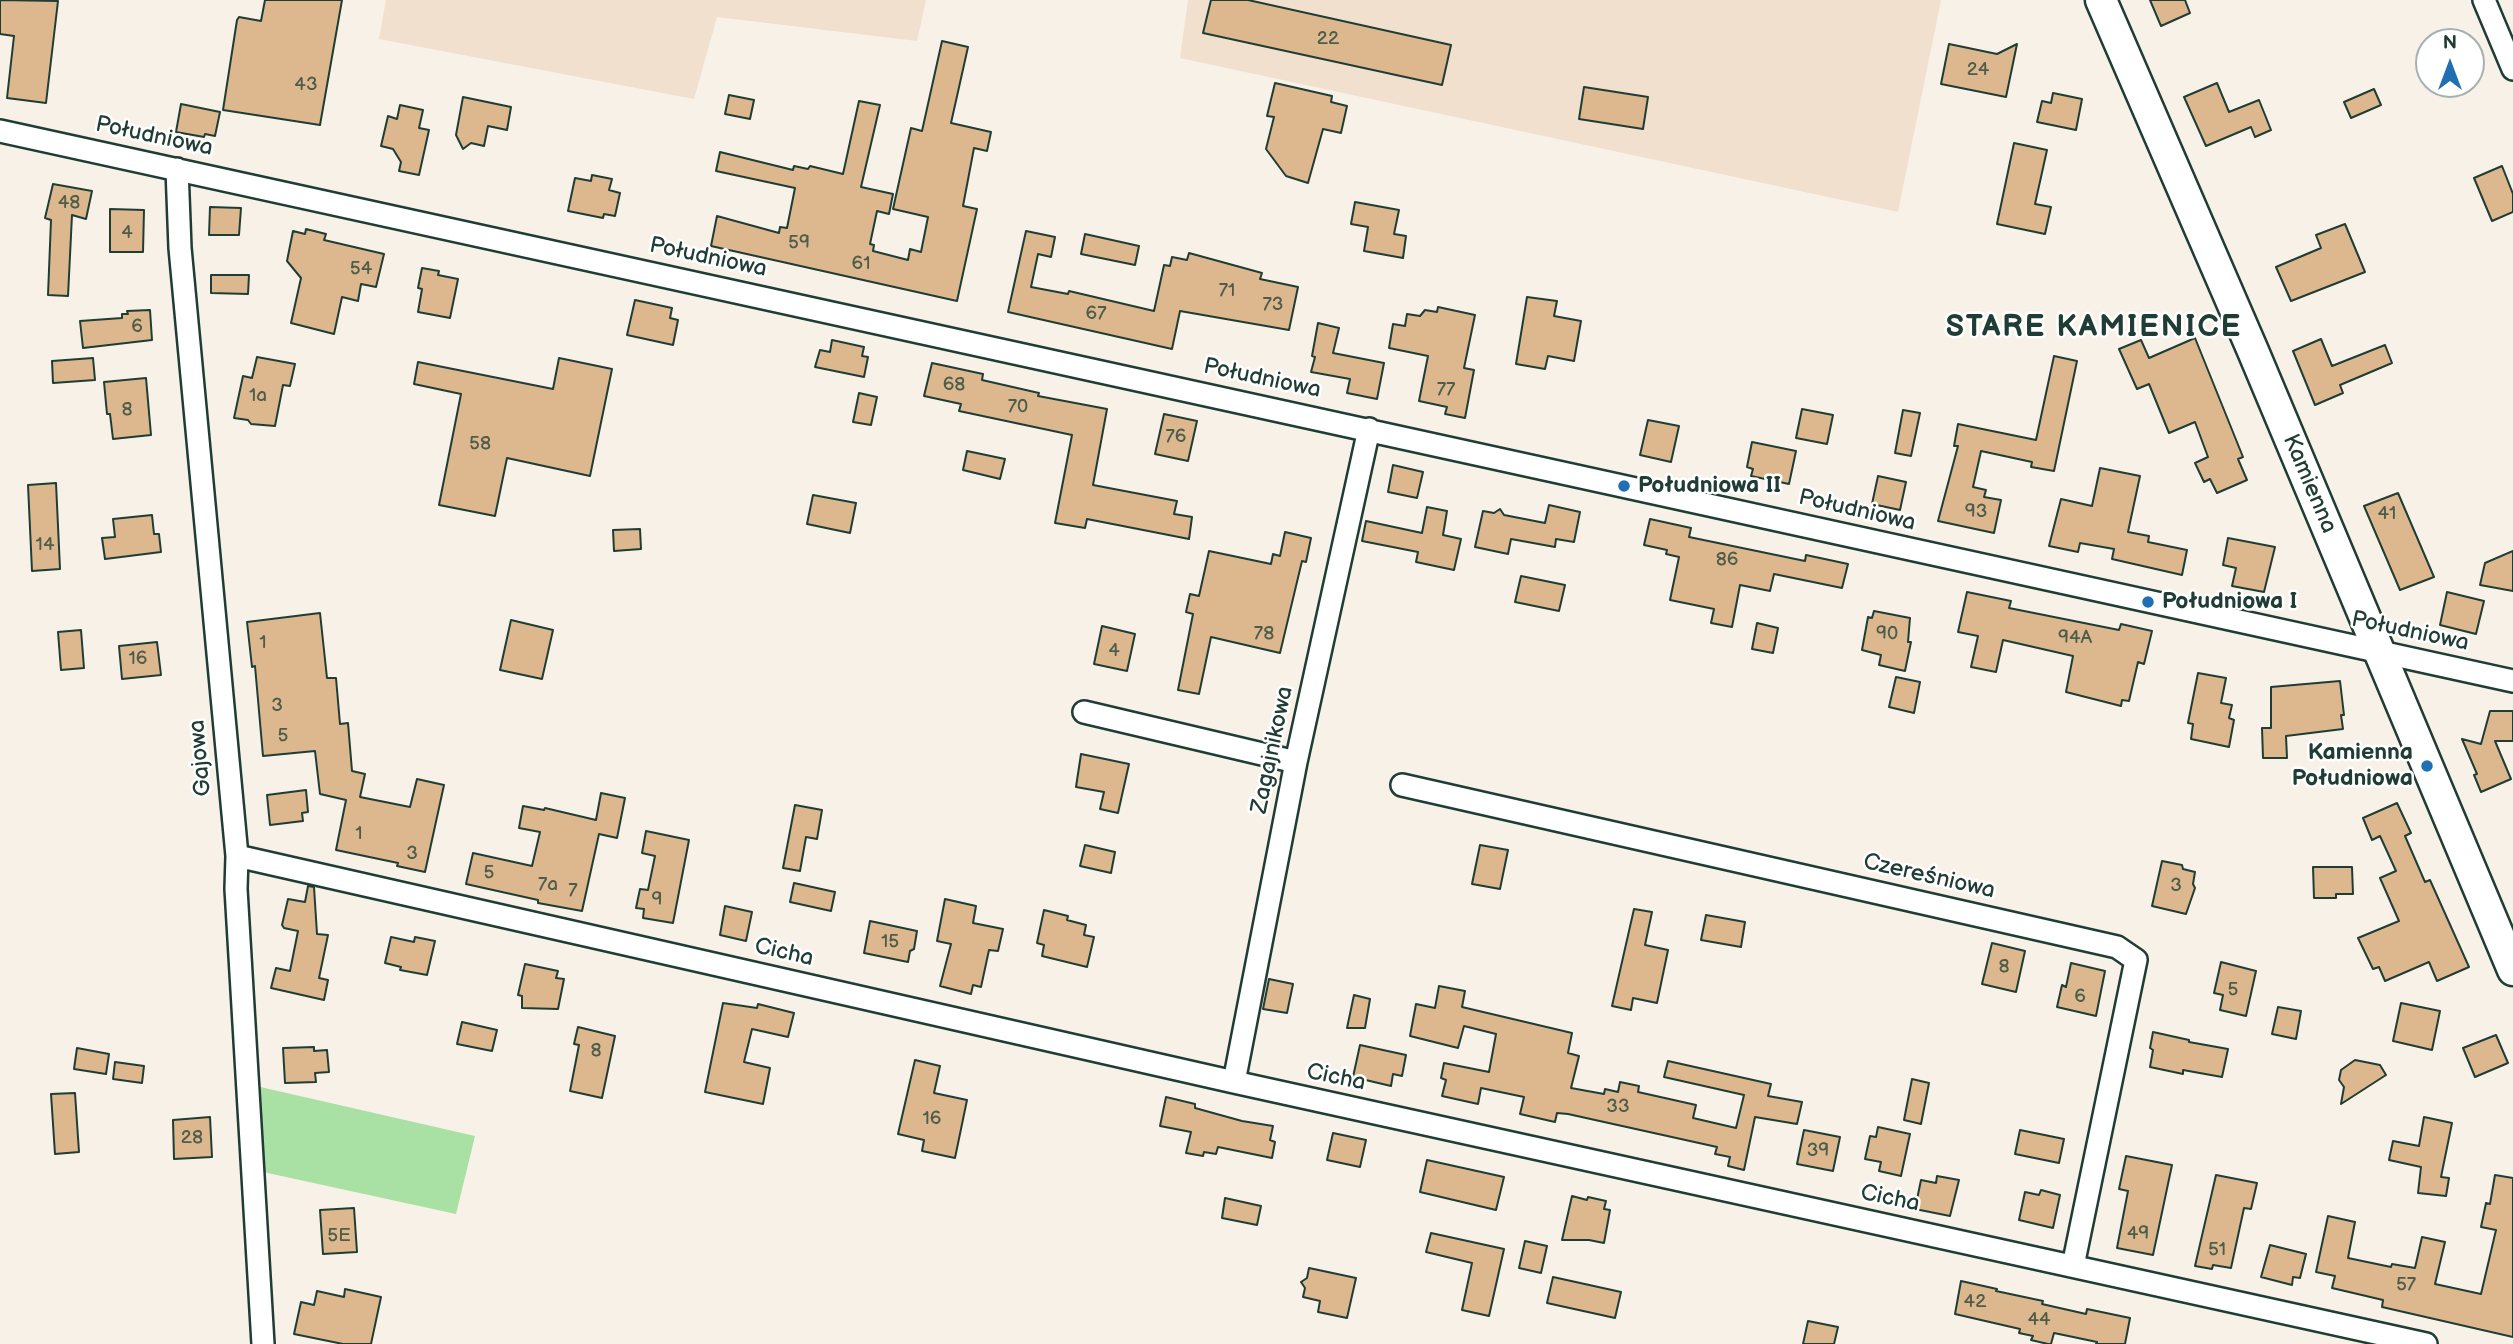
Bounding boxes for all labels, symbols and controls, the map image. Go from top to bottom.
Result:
house number: 22 [1317,28,1339,50]
north arrow [2415,28,2485,98]
text: N [2443,32,2457,55]
house number: 24 [1967,59,1989,81]
house number: 43 [294,74,318,96]
street label: Południowa [93,111,215,163]
house number: 48 [58,192,80,214]
house number: 4 [121,222,133,244]
street label: Południowa [647,232,769,284]
house number: 59 [788,232,810,254]
house number: 61 [852,253,870,275]
house number: 54 [350,258,372,280]
house number: 71 [1219,280,1235,302]
house number: 73 [1262,294,1284,316]
house number: 67 [1086,303,1106,325]
district label: STARE KAMIENICE [1948,310,2240,346]
house number: 6 [131,316,143,338]
street label: Południowa [1201,353,1323,405]
house number: 68 [943,374,965,396]
house number: 77 [1437,379,1455,401]
house number: 1a [249,385,267,407]
house number: 70 [1008,396,1028,418]
house number: 8 [121,399,133,421]
house number: 76 [1166,426,1186,448]
street label: Kamienna [2276,430,2342,538]
house number: 58 [469,433,491,455]
place label: Południowa II [1638,472,1781,500]
marker: Południowa II [1616,478,1632,494]
street label: Południowa [1796,484,1918,538]
house number: 93 [1965,501,1987,523]
house number: 41 [2378,503,2396,525]
house number: 14 [36,534,54,556]
house number: 86 [1716,549,1738,571]
place label: Południowa I [2162,588,2297,616]
marker: Południowa I [2140,594,2156,610]
street label: Południowa [2349,606,2471,658]
house number: 78 [1254,623,1274,645]
house number: 90 [1876,623,1898,645]
house number: 94A [2058,627,2092,649]
house number: 1 [259,632,267,654]
house number: 4 [1108,640,1120,662]
house number: 16 [129,648,147,670]
street label: Zagajnikowa [1246,684,1300,816]
house number: 3 [271,695,283,717]
street label: Gajowa [184,718,218,798]
house number: 5 [278,725,288,747]
place label: Kamienna Południowa [2292,739,2413,793]
marker: Kamienna Południowa [2419,758,2435,774]
house number: 1 [355,823,363,845]
house number: 3 [406,843,418,865]
street label: Czereśniowa [1860,848,1998,906]
house number: 5 [484,862,494,884]
house number: 7a [538,874,558,896]
house number: 3 [2170,875,2182,897]
house number: 7 [568,880,578,902]
house number: 9 [652,889,662,911]
house number: 15 [881,931,899,953]
street label: Cicha [752,933,816,973]
house number: 8 [1998,956,2010,978]
house number: 5 [2228,979,2238,1001]
house number: 6 [2074,986,2086,1008]
house number: 8 [590,1040,602,1062]
street label: Cicha [1304,1058,1368,1098]
house number: 33 [1606,1096,1630,1118]
house number: 16 [923,1108,941,1130]
house number: 28 [181,1127,203,1149]
house number: 39 [1807,1140,1829,1162]
street label: Cicha [1858,1179,1922,1219]
house number: 49 [2127,1223,2149,1245]
house number: 5E [327,1225,351,1247]
house number: 51 [2208,1239,2226,1261]
house number: 57 [2396,1274,2416,1296]
house number: 42 [1964,1291,1986,1313]
house number: 44 [2027,1309,2051,1331]

